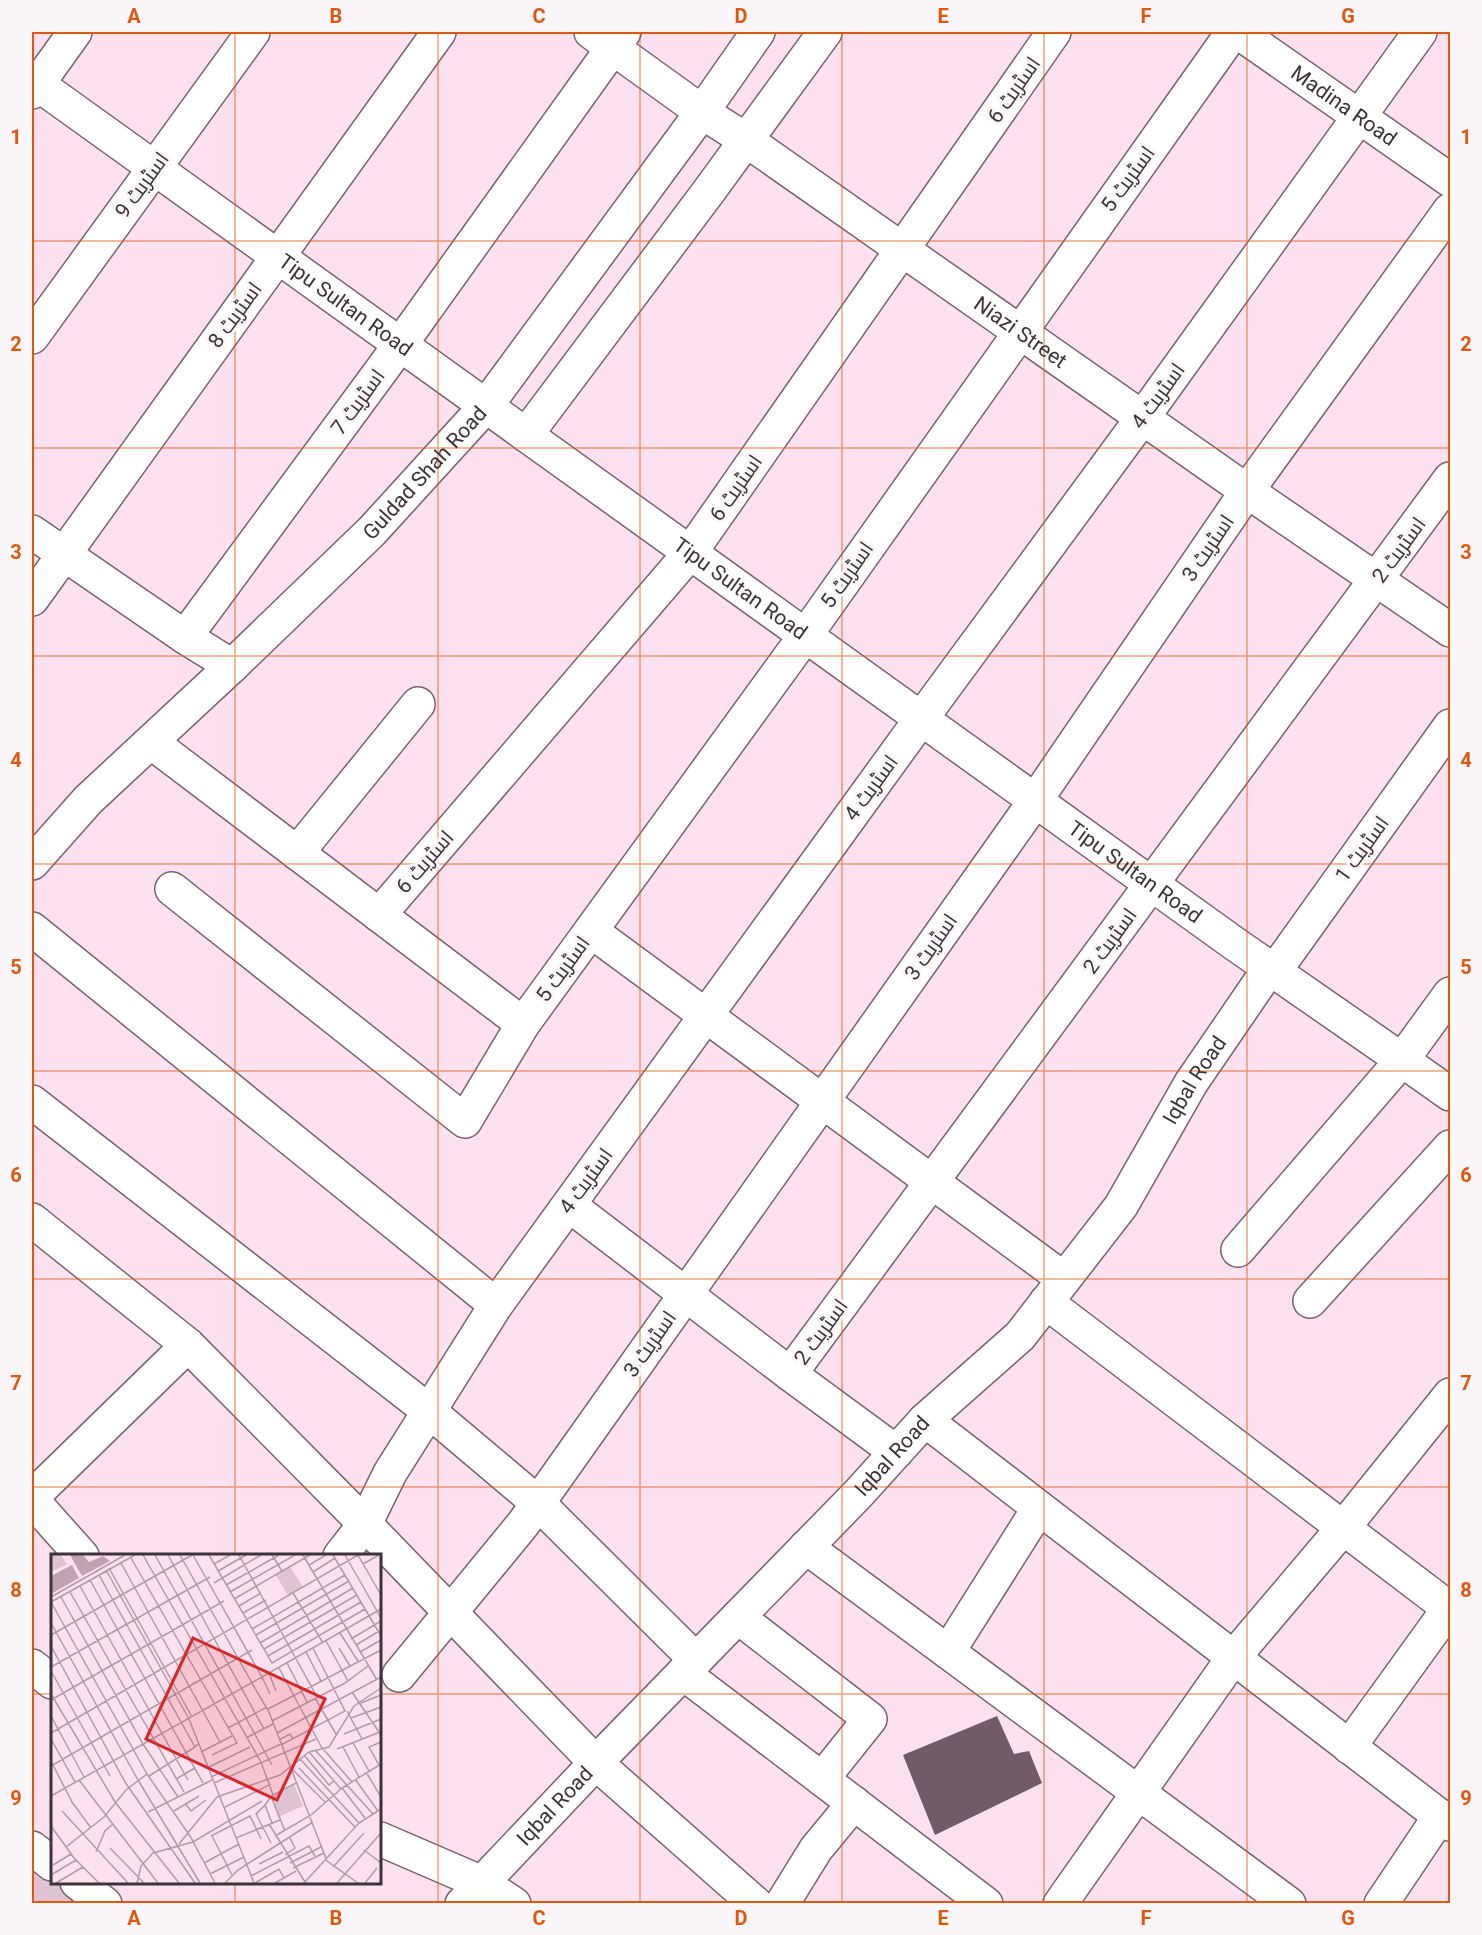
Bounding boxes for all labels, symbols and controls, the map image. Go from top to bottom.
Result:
text: A [127,4,141,28]
text: B [330,4,342,28]
text: C [532,4,546,28]
text: D [735,4,748,28]
text: E [937,4,949,28]
text: F [1141,4,1152,28]
text: G [1341,4,1355,28]
street label: اسٹریٹ 6 [983,52,1045,128]
street label: Madina Road [1286,61,1401,151]
text: 1 [10,125,22,149]
text: 1 [1460,125,1472,149]
street label: اسٹریٹ 5 [1096,141,1160,217]
street label: اسٹریٹ 9 [110,147,174,223]
street label: Tipu Sultan Road [274,249,417,361]
street label: اسٹریٹ 8 [203,277,267,353]
street label: Niazi Street [969,292,1071,373]
text: 2 [10,332,22,356]
text: 2 [1460,332,1472,356]
street label: اسٹریٹ 4 [1126,358,1190,434]
street label: اسٹریٹ 7 [326,364,390,440]
street label: Guldad Shah Road [358,401,492,545]
street label: اسٹریٹ 6 [705,450,767,526]
street label: اسٹریٹ 3 [1177,510,1239,586]
street label: اسٹریٹ 2 [1367,512,1431,588]
street label: Tipu Sultan Road [669,533,812,645]
street label: اسٹریٹ 5 [816,537,878,613]
text: 3 [10,540,22,564]
text: 3 [1460,540,1472,564]
text: 4 [10,748,22,772]
text: 4 [1460,748,1472,772]
street label: اسٹریٹ 4 [839,750,903,826]
street label: اسٹریٹ 1 [1330,811,1394,887]
street label: Tipu Sultan Road [1064,816,1206,928]
street label: اسٹریٹ 6 [391,826,459,898]
street label: اسٹریٹ 2 [1078,903,1142,979]
street label: اسٹریٹ 3 [900,909,962,985]
street label: اسٹریٹ 5 [531,931,595,1007]
text: 5 [10,955,22,979]
text: 5 [1460,955,1472,979]
street label: Iqbal Road [1158,1032,1231,1129]
street label: اسٹریٹ 4 [554,1143,618,1219]
text: 6 [10,1163,22,1187]
text: 6 [1460,1163,1472,1187]
street label: اسٹریٹ 2 [789,1294,853,1370]
street label: اسٹریٹ 3 [619,1306,681,1382]
text: 7 [10,1371,22,1395]
text: 7 [1460,1371,1472,1395]
street label: Iqbal Road [850,1411,934,1501]
inset map [51,1554,381,1884]
text: 8 [10,1578,22,1602]
text: 8 [1460,1578,1472,1602]
street label: Iqbal Road [512,1762,598,1850]
text: 9 [10,1786,22,1810]
text: 9 [1460,1786,1472,1810]
text: A [127,1906,141,1930]
text: B [330,1906,342,1930]
text: C [532,1906,546,1930]
text: D [735,1906,748,1930]
text: E [937,1906,949,1930]
text: F [1141,1906,1152,1930]
text: G [1341,1906,1355,1930]

